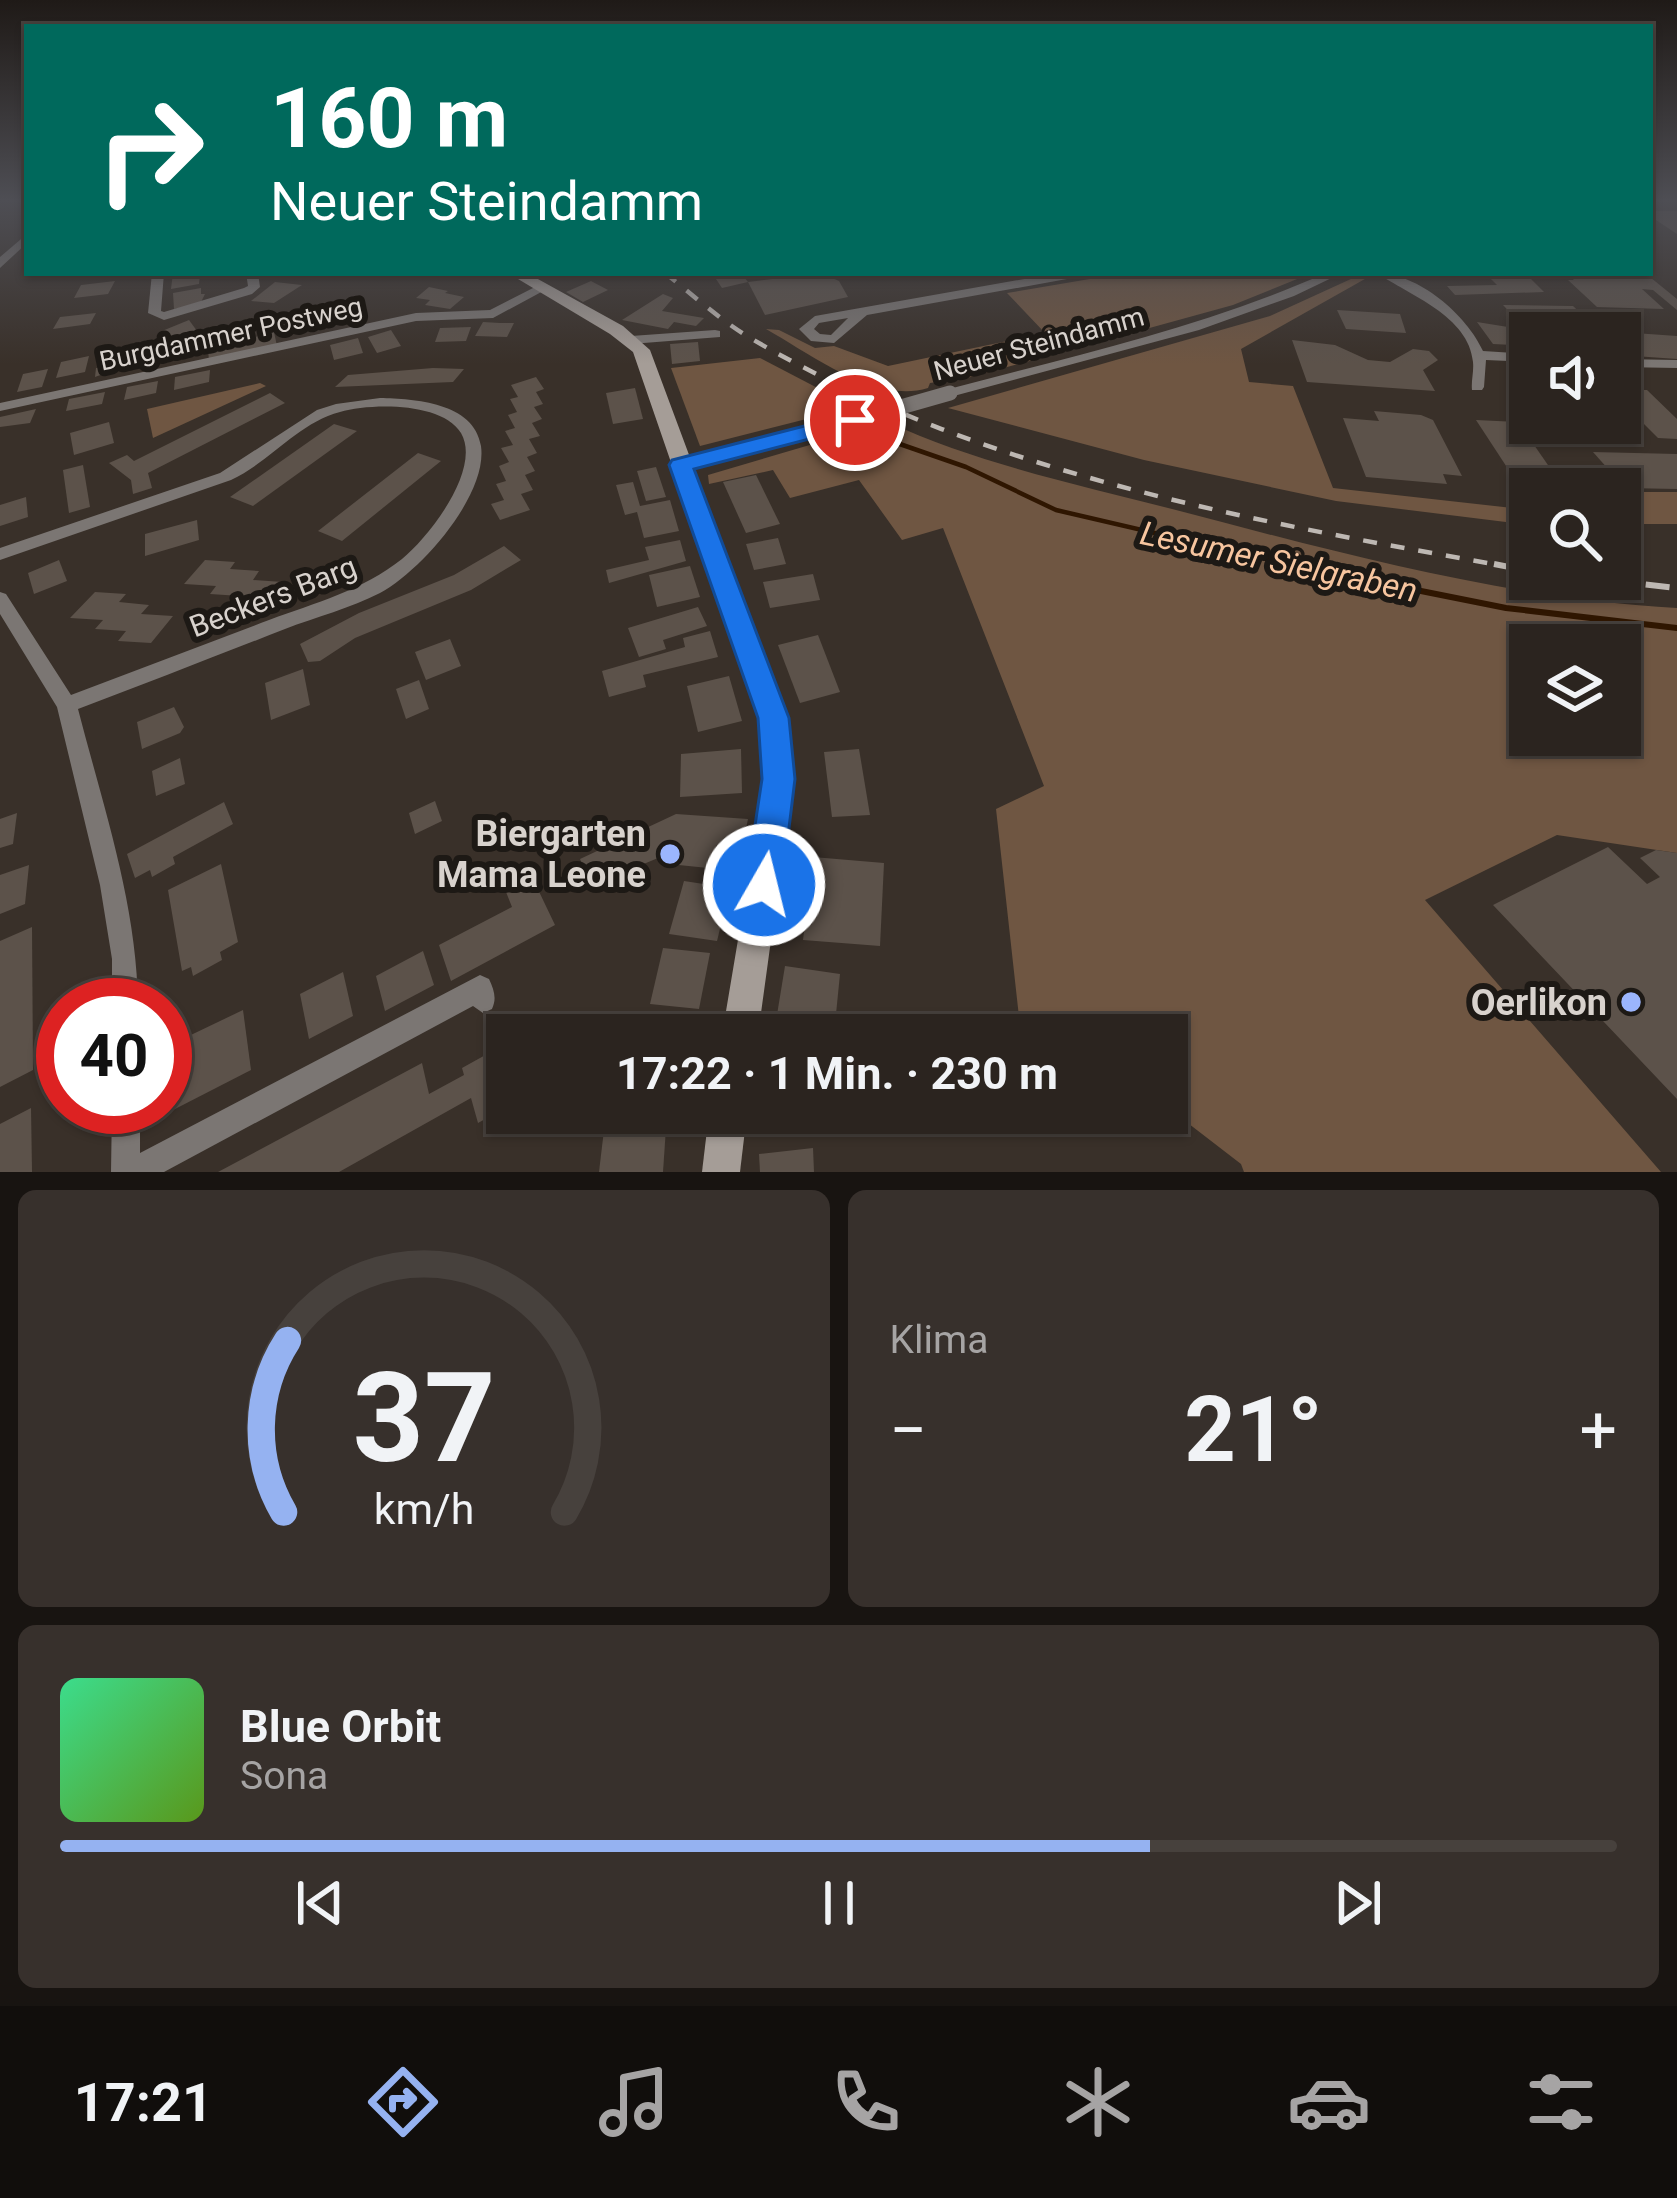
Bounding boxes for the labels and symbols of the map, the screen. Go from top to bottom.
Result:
street label: Burgdammer Postweg [97,290,365,378]
street label: Neuer Steindamm [930,301,1148,387]
pin [804,369,906,471]
water label: Lesumer Sielgraben [1137,513,1421,610]
street label: Beckers Barg [184,549,361,644]
place label: Biergarten Mama Leone [437,813,646,896]
position arrow [701,822,827,948]
marker: Biergarten Mama Leone [657,841,683,867]
speed limit sign: 40 [36,978,192,1134]
place label: Oerlikon [1471,982,1607,1024]
marker: Oerlikon [1618,989,1644,1015]

